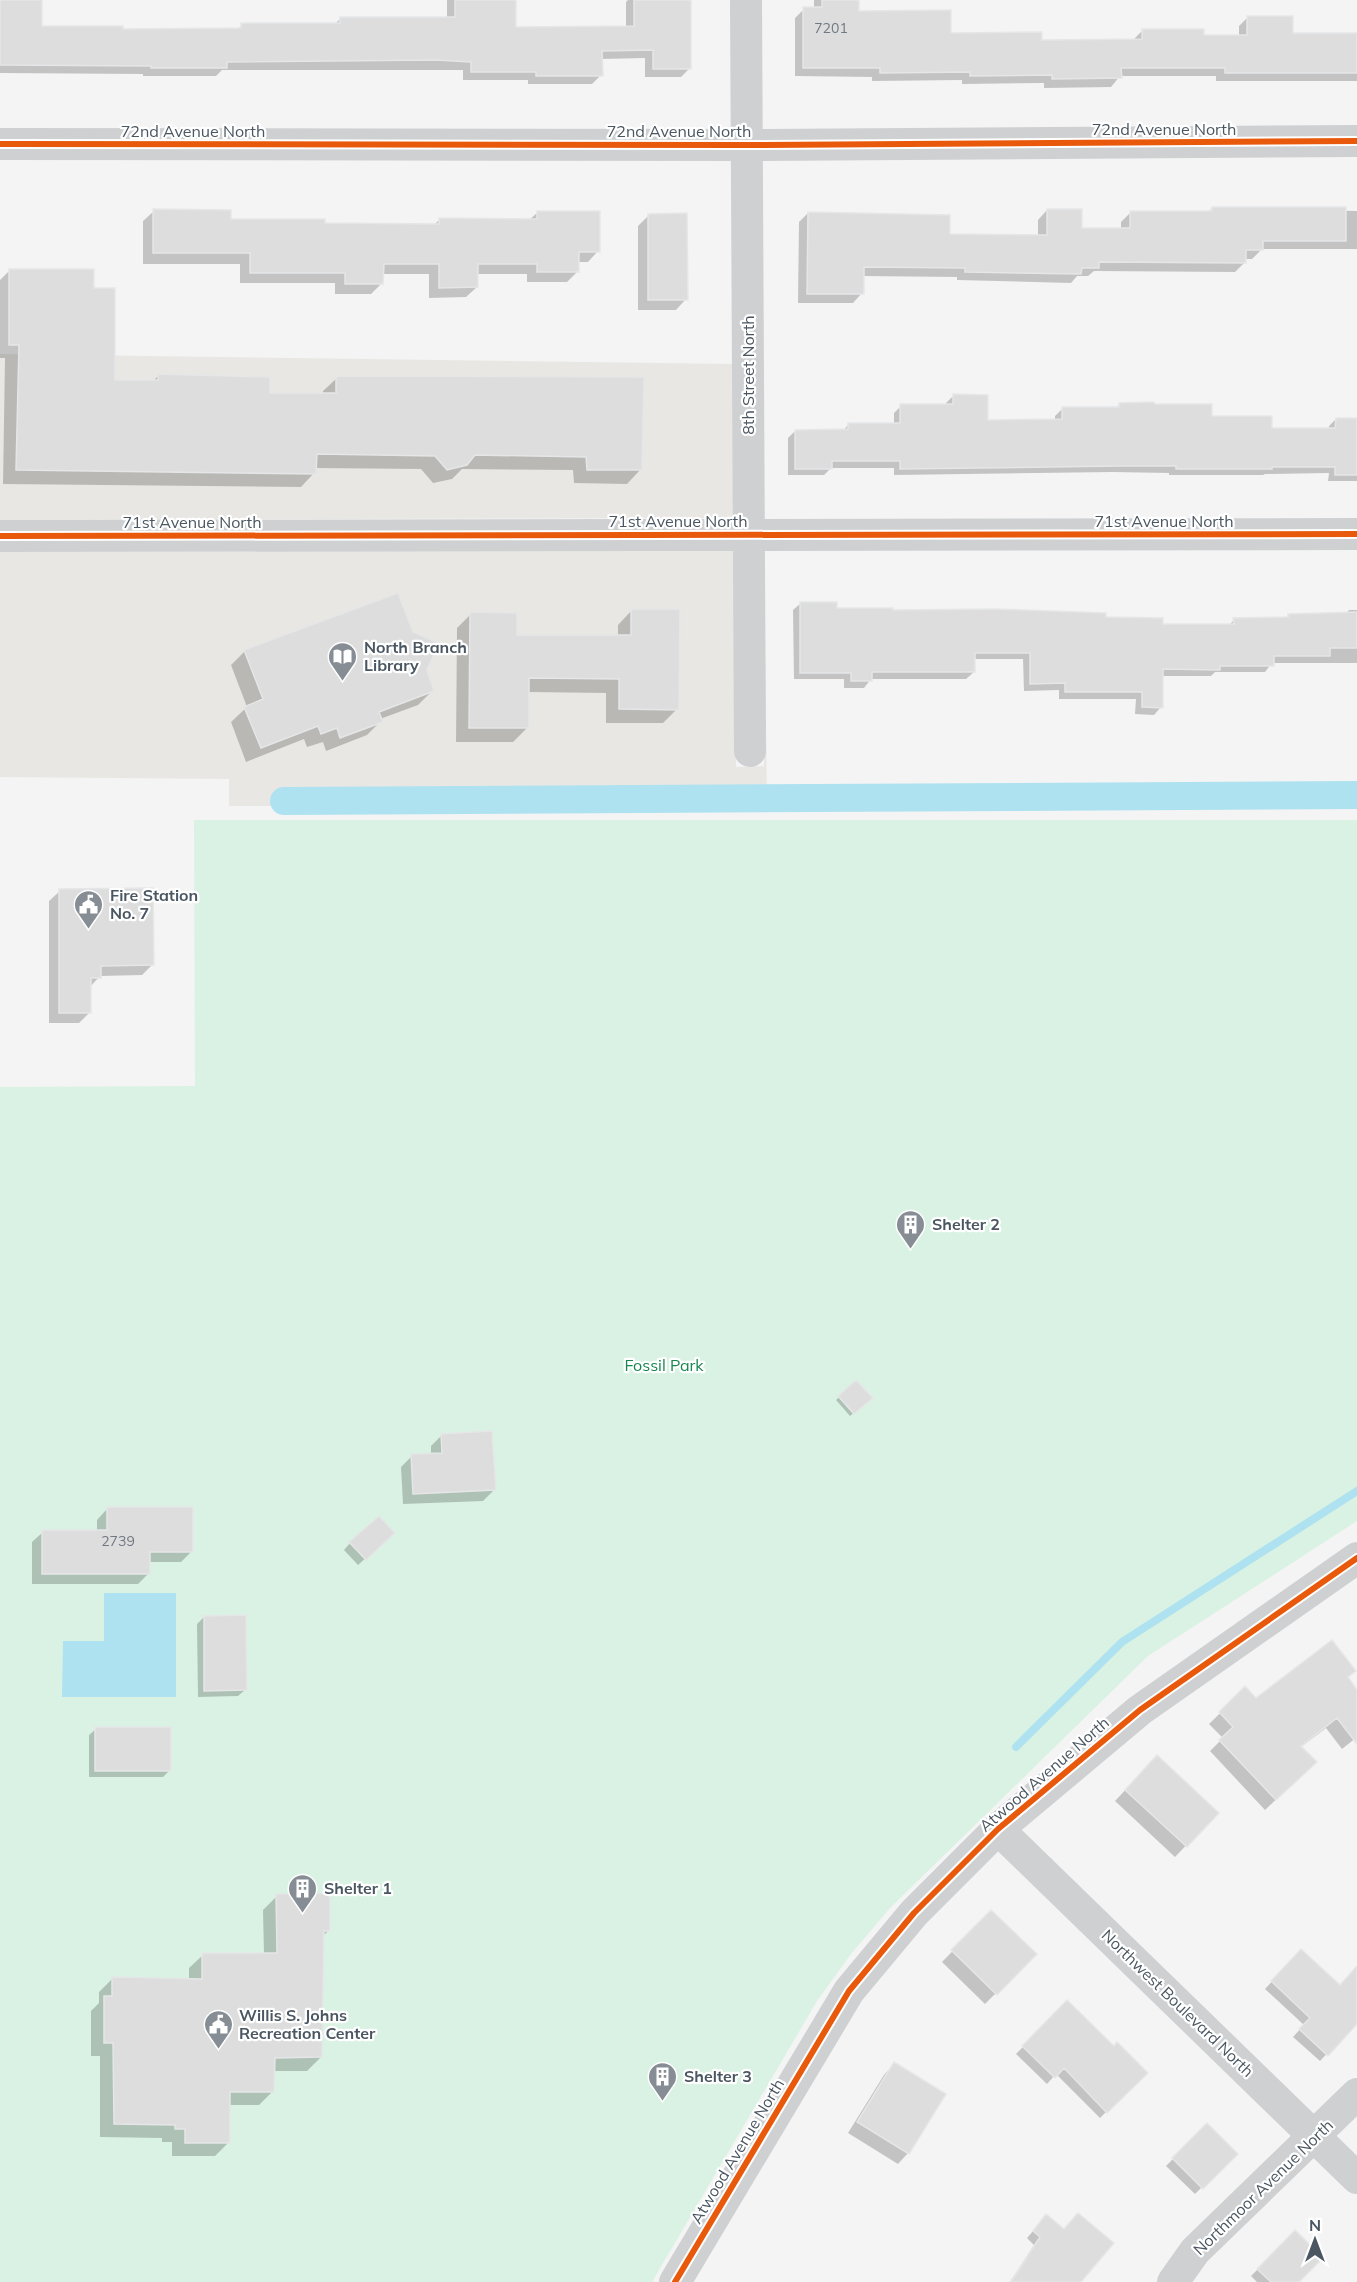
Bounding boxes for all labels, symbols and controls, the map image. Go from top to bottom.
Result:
house number: 7201 [814,19,848,37]
street label: 72nd Avenue North [1092,119,1236,139]
street label: 72nd Avenue North [121,121,265,141]
street label: 72nd Avenue North [607,121,751,141]
street label: 8th Street North [738,315,758,435]
street label: 71st Avenue North [608,511,748,531]
street label: 71st Avenue North [1094,511,1234,531]
street label: 71st Avenue North [122,512,262,532]
place label: North Branch Library [364,637,467,675]
library icon: North Branch Library [327,640,359,682]
place label: Fire Station No. 7 [110,885,198,923]
public building icon: Fire Station No. 7 [73,888,105,930]
building icon: Shelter 2 [895,1208,927,1250]
place label: Shelter 2 [932,1214,1000,1234]
park label: Fossil Park [624,1355,704,1375]
house number: 2739 [101,1532,135,1550]
street label: Atwood Avenue North [975,1712,1113,1836]
building icon: Shelter 1 [287,1872,319,1914]
place label: Shelter 1 [324,1878,392,1898]
street label: Northwest Boulevard North [1098,1925,1258,2081]
place label: Willis S. Johns Recreation Center [239,2005,376,2043]
public building icon: Willis S. Johns Recreation Center [202,2008,234,2050]
building icon: Shelter 3 [647,2060,679,2102]
place label: Shelter 3 [684,2066,752,2086]
street label: Atwood Avenue North [686,2075,788,2227]
street label: Northmoor Avenue North [1189,2115,1337,2259]
north arrow [1285,2210,1345,2270]

